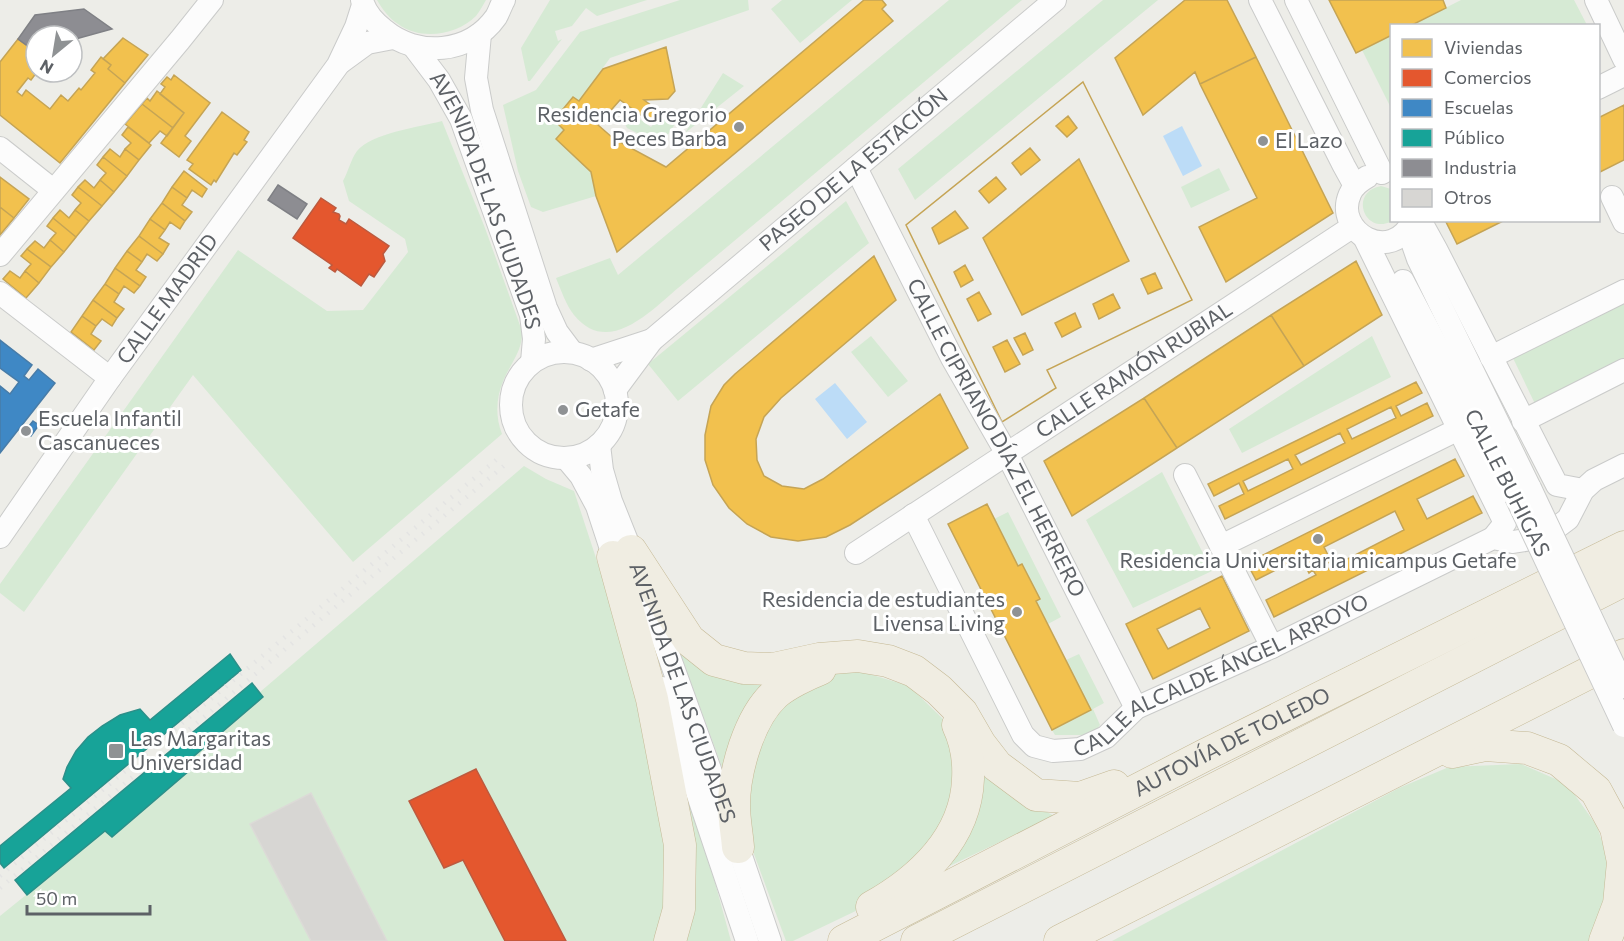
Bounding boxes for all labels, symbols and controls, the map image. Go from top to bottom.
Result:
north arrow [24,24,84,84]
legend [1390,24,1600,222]
text: Viviendas [1444,36,1523,58]
text: N [36,56,56,79]
street label: AVENIDA DE LAS CIUDADES [425,65,547,330]
text: Comercios [1444,66,1531,88]
street label: PASEO DE LA ESTACIÓN [753,82,952,255]
text: Escuelas [1444,96,1513,118]
place label: Residencia Gregorio Peces Barba [537,101,727,150]
marker: Residencia Gregorio Peces Barba [732,120,746,134]
text: Público [1444,126,1505,148]
place label: El Lazo [1275,127,1343,152]
marker: El Lazo [1256,134,1270,148]
text: Industria [1444,156,1517,178]
text: Otros [1444,186,1492,208]
street label: CALLE MADRID [111,228,222,368]
street label: CALLE CIPRIANO DÍAZ EL HERRERO [903,274,1091,601]
street label: CALLE RAMÓN RUBIAL [1031,295,1236,442]
place label: Getafe [575,396,640,421]
marker: Getafe [556,403,570,417]
street label: CALLE BUHIGAS [1460,404,1556,560]
place label: Escuela Infantil Cascanueces [38,405,182,454]
marker: Escuela Infantil Cascanueces [19,424,33,438]
marker: Residencia Universitaria micampus Getafe [1311,532,1325,546]
place label: Residencia Universitaria micampus Getafe [1120,547,1516,572]
street label: AVENIDA DE LAS CIUDADES [625,559,742,826]
place label: Residencia de estudiantes Livensa Living [762,586,1005,635]
street label: CALLE ALCALDE ÁNGEL ARROYO [1069,588,1372,762]
marker: Residencia de estudiantes Livensa Living [1010,605,1024,619]
street label: AUTOVÍA DE TOLEDO [1129,681,1334,801]
place label: Las Margaritas Universidad [130,725,271,774]
marker: Las Margaritas Universidad [107,742,125,760]
scale bar [27,878,150,916]
text: 50 m [36,887,77,909]

